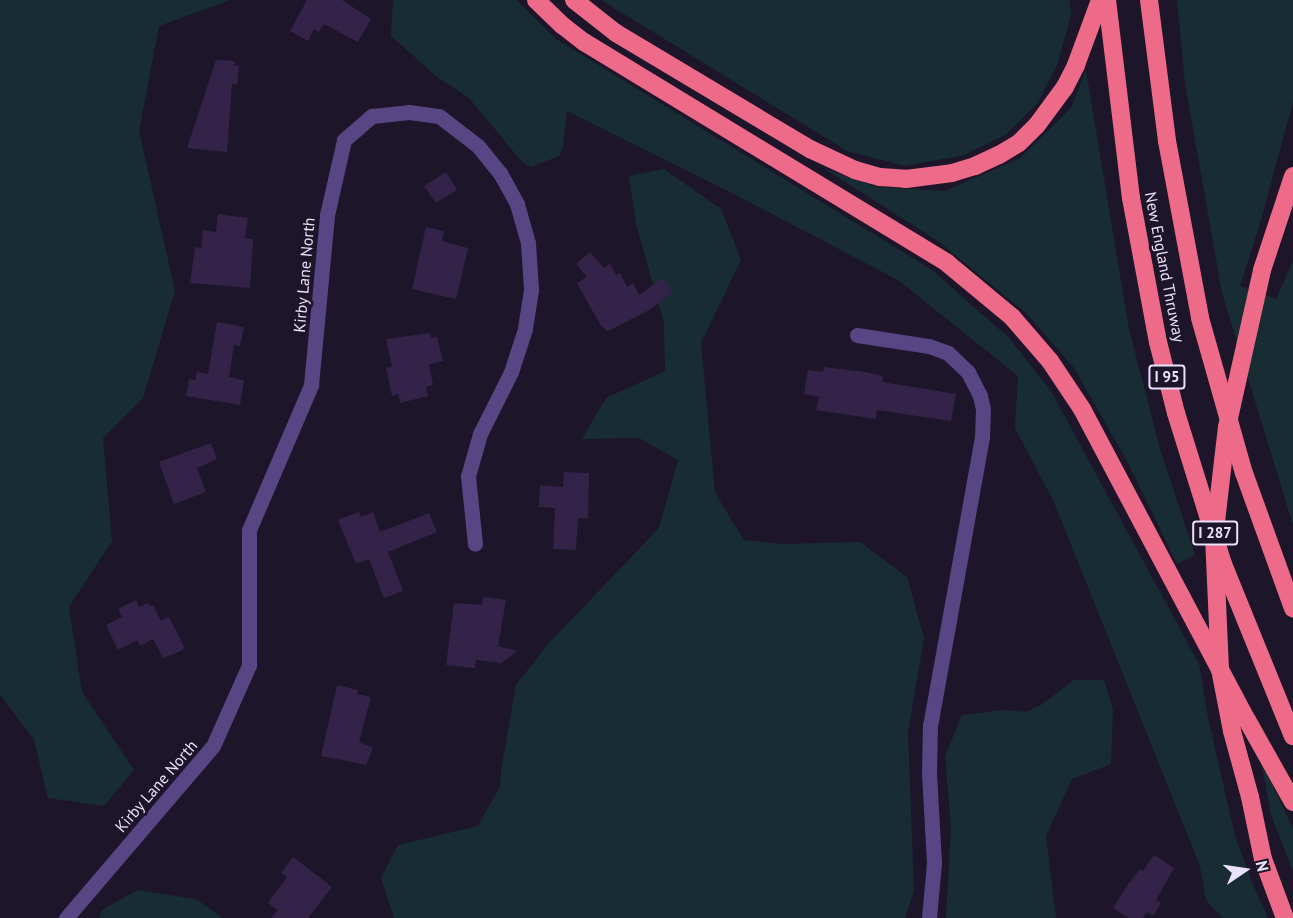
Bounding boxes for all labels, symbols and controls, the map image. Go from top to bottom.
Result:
street label: New England Thruway [1141,190,1189,344]
street label: Kirby Lane North [289,216,319,334]
road number: I 95 [1148,365,1186,389]
road number: I 287 [1191,521,1239,545]
street label: Kirby Lane North [111,736,201,836]
north arrow [1215,840,1275,900]
text: N [1252,859,1273,873]

